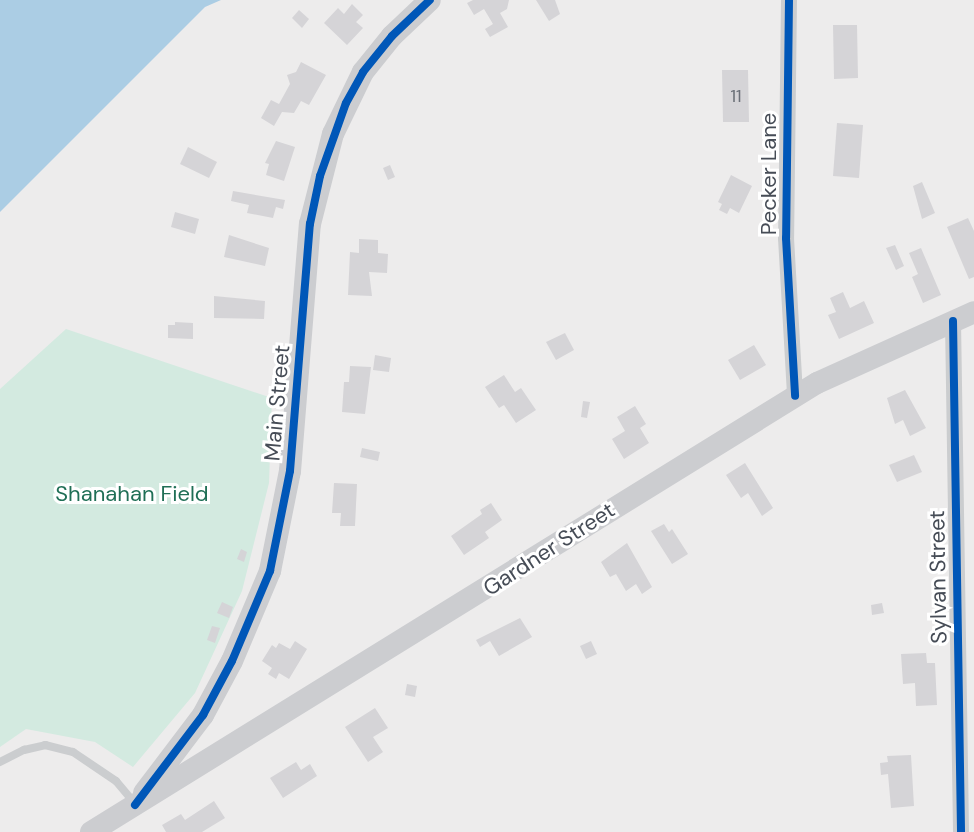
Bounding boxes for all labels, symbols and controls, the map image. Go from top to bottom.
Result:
house number: 11 [730,85,742,107]
street label: Pecker Lane [756,113,782,235]
street label: Main Street [259,344,295,462]
park label: Shanahan Field [55,481,209,507]
street label: Gardner Street [478,497,620,601]
street label: Sylvan Street [924,510,952,644]

